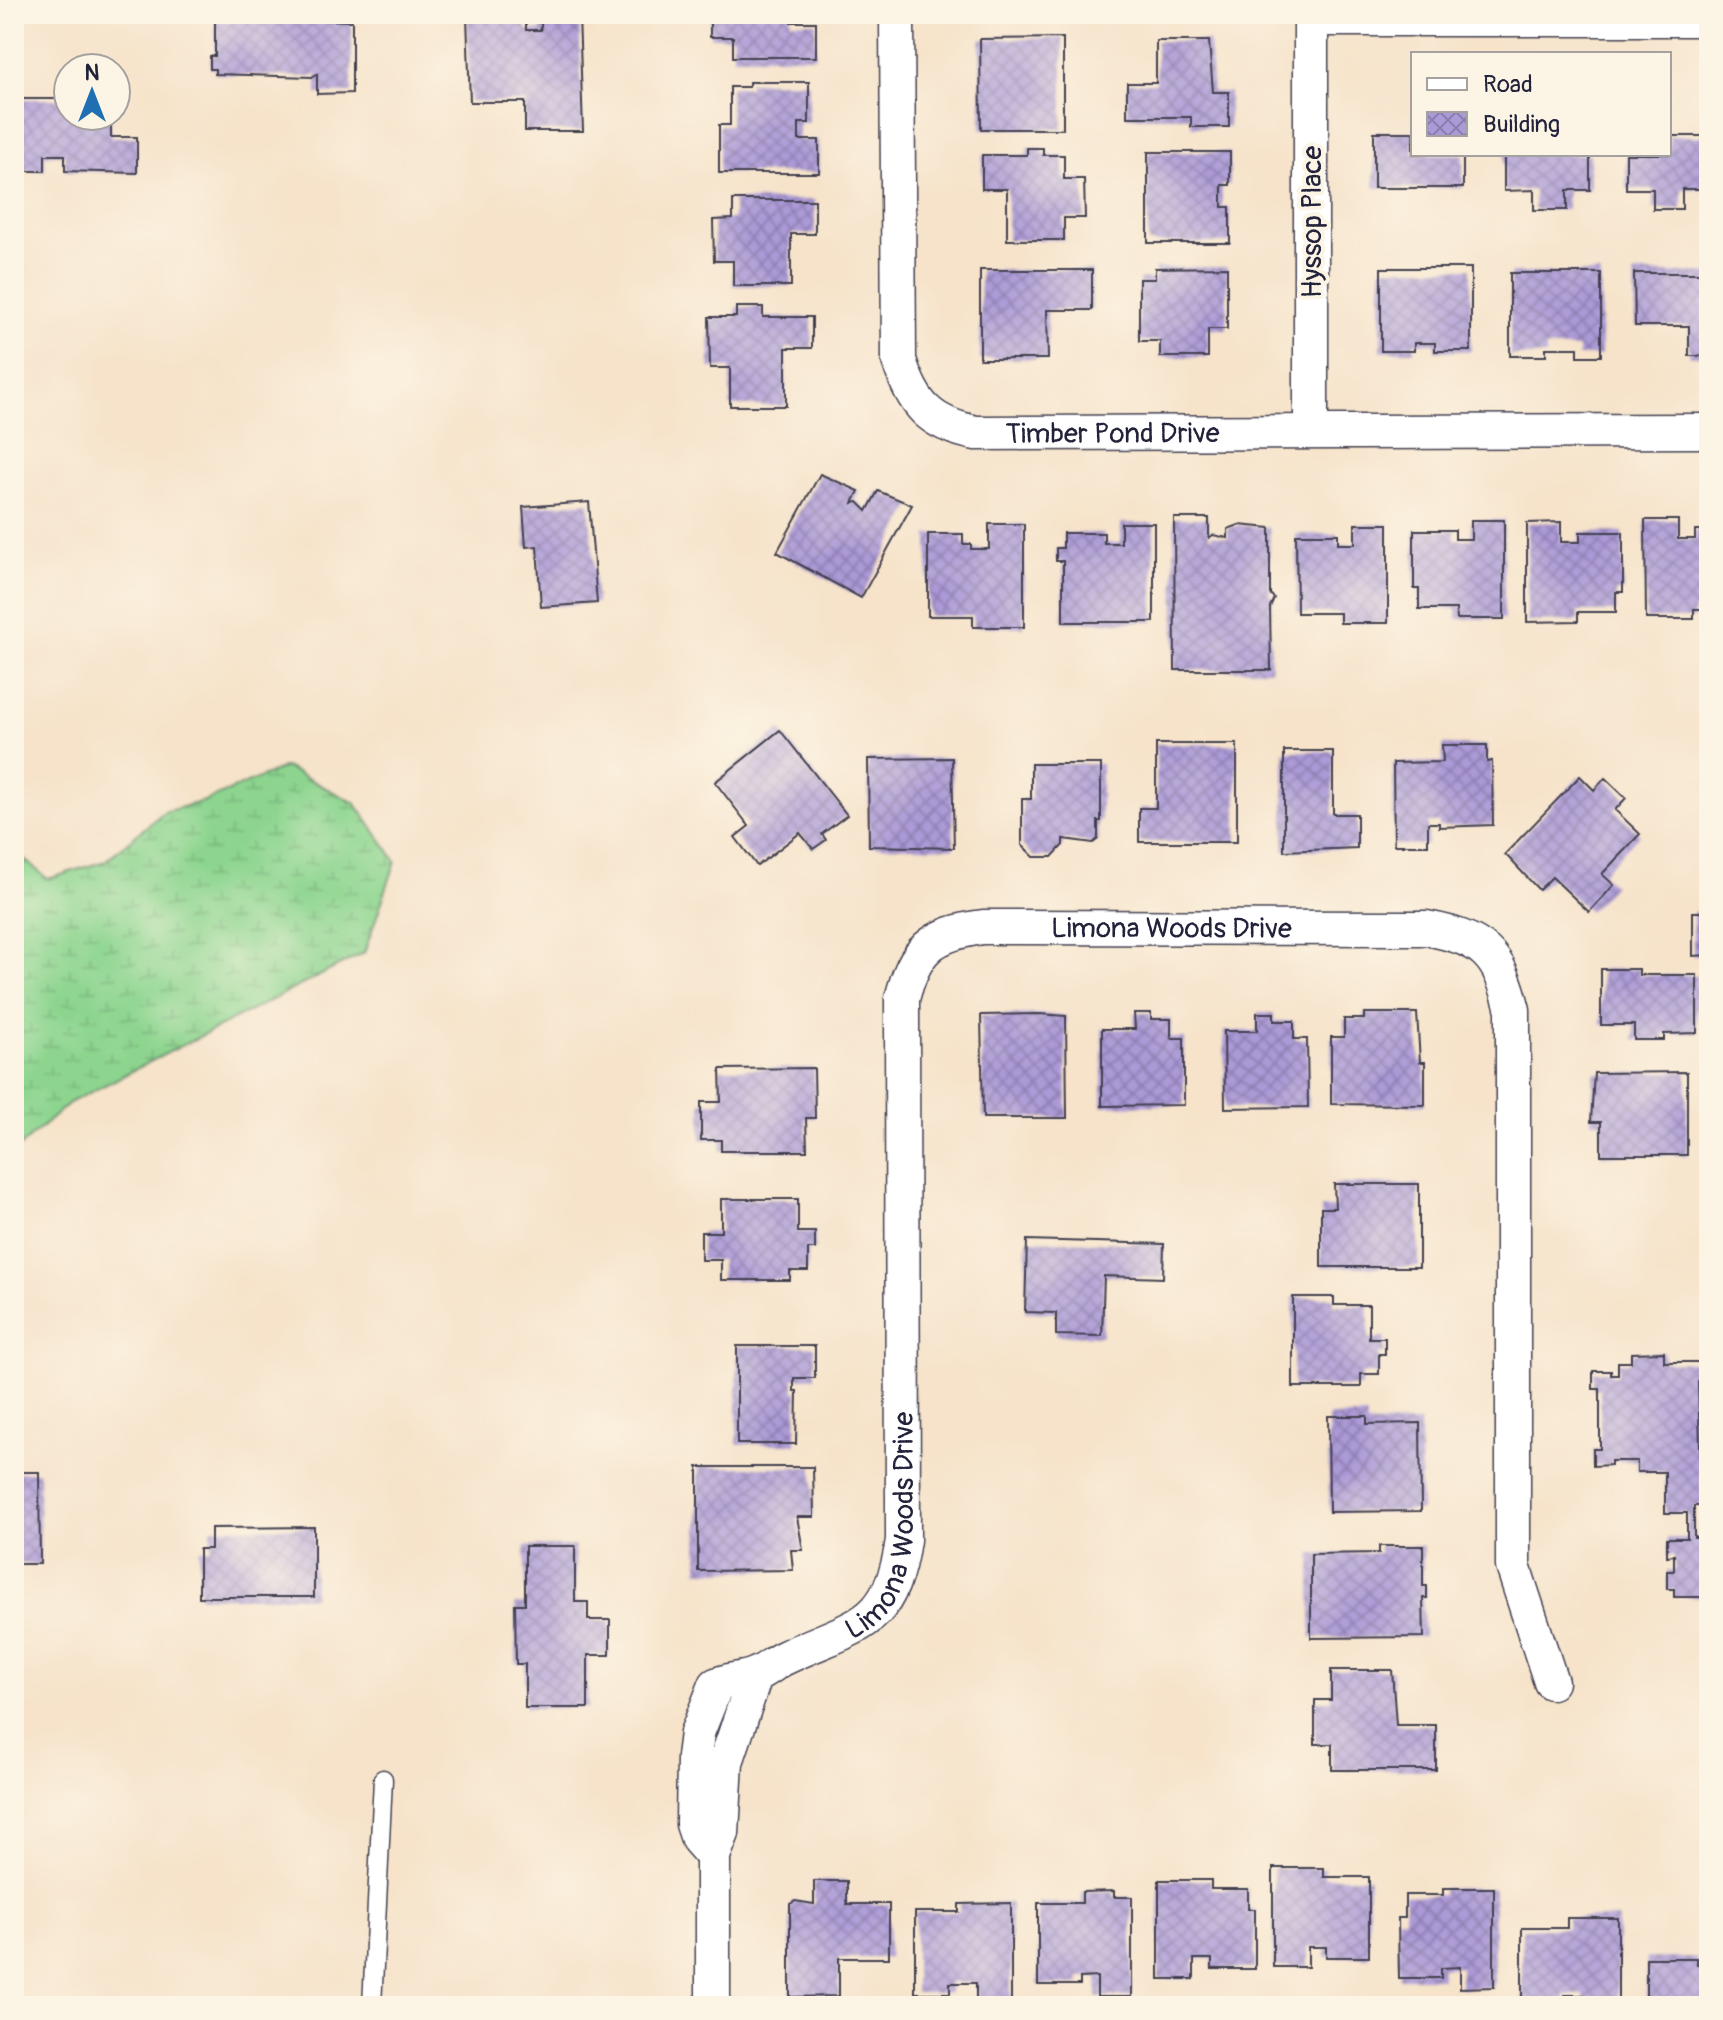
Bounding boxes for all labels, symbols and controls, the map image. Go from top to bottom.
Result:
north arrow [52,52,132,132]
legend [1411,52,1671,156]
text: N [85,59,100,87]
text: Road [1483,70,1533,99]
text: Building [1483,110,1560,139]
street label: Hyssop Place [1295,146,1330,298]
street label: Timber Pond Drive [1006,416,1220,452]
street label: Limona Woods Drive [1051,911,1292,947]
street label: Limona Woods Drive [839,1412,923,1648]

